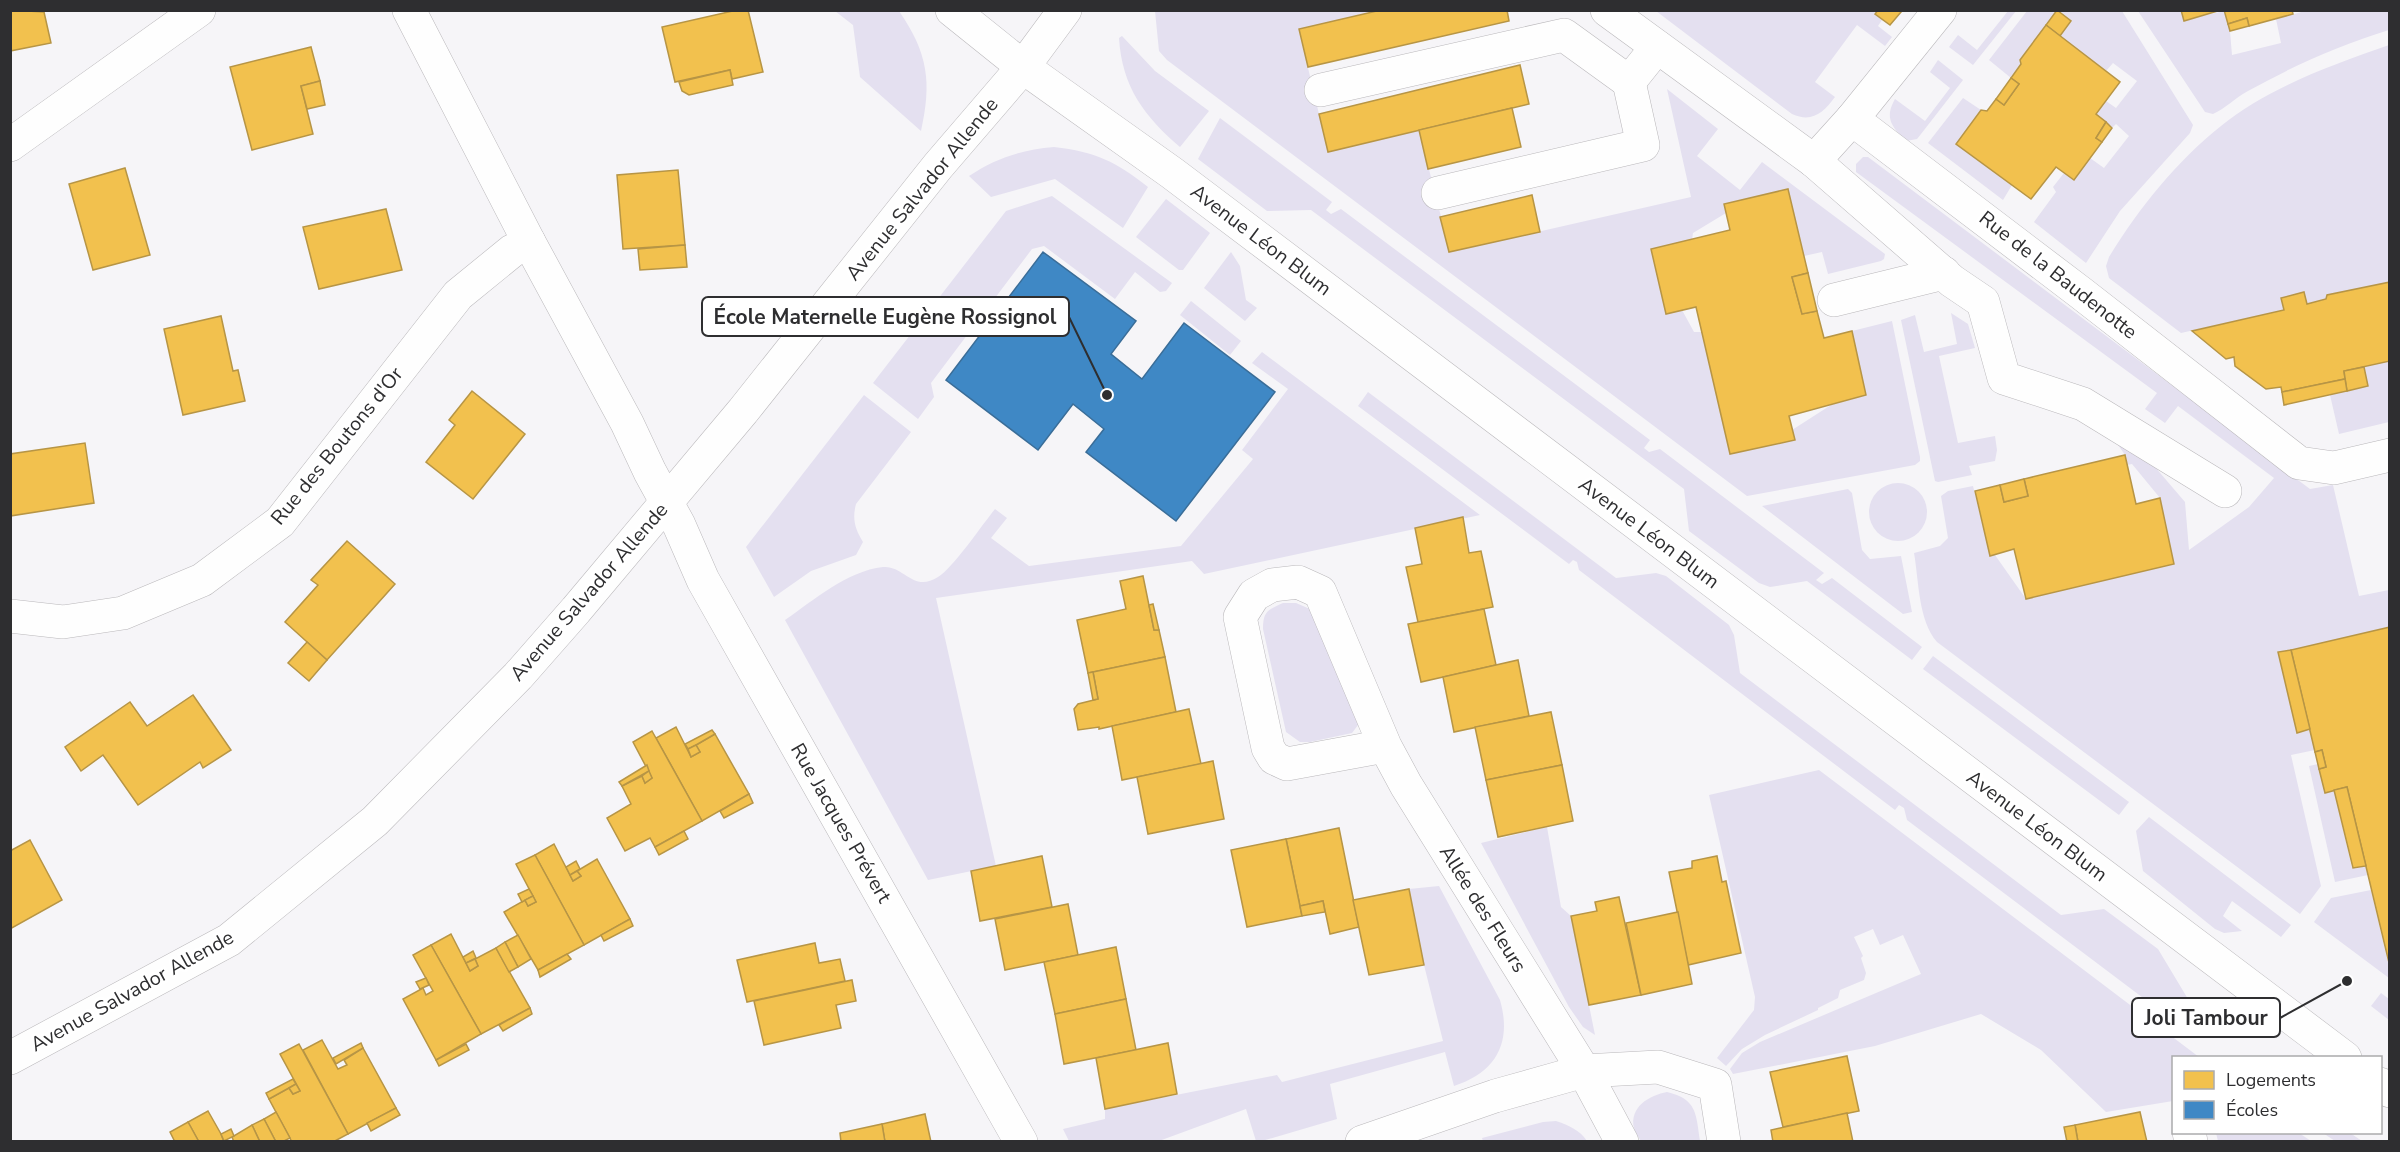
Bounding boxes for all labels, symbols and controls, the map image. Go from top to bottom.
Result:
street label: Avenue Salvador Allende [840,92,1004,286]
street label: Avenue Léon Blum [1185,178,1337,302]
street label: Rue de la Baudenotte [1973,205,2143,345]
callout: École Maternelle Eugène Rossignol [702,297,1069,336]
text: École Maternelle Eugène Rossignol [713,303,1057,331]
street label: Rue des Boutons d'Or [265,361,409,531]
street label: Avenue Léon Blum [1573,471,1725,595]
street label: Avenue Salvador Allende [504,497,674,687]
street label: Rue Jacques Prévert [784,738,898,909]
street label: Avenue Léon Blum [1961,764,2113,888]
street label: Allée des Fleurs [1433,840,1533,978]
street label: Avenue Salvador Allende [26,924,238,1058]
callout: Joli Tambour [2132,998,2280,1037]
text: Joli Tambour [2143,1004,2269,1032]
legend [2172,1056,2382,1134]
text: Logements [2226,1068,2316,1092]
text: Écoles [2226,1098,2278,1122]

